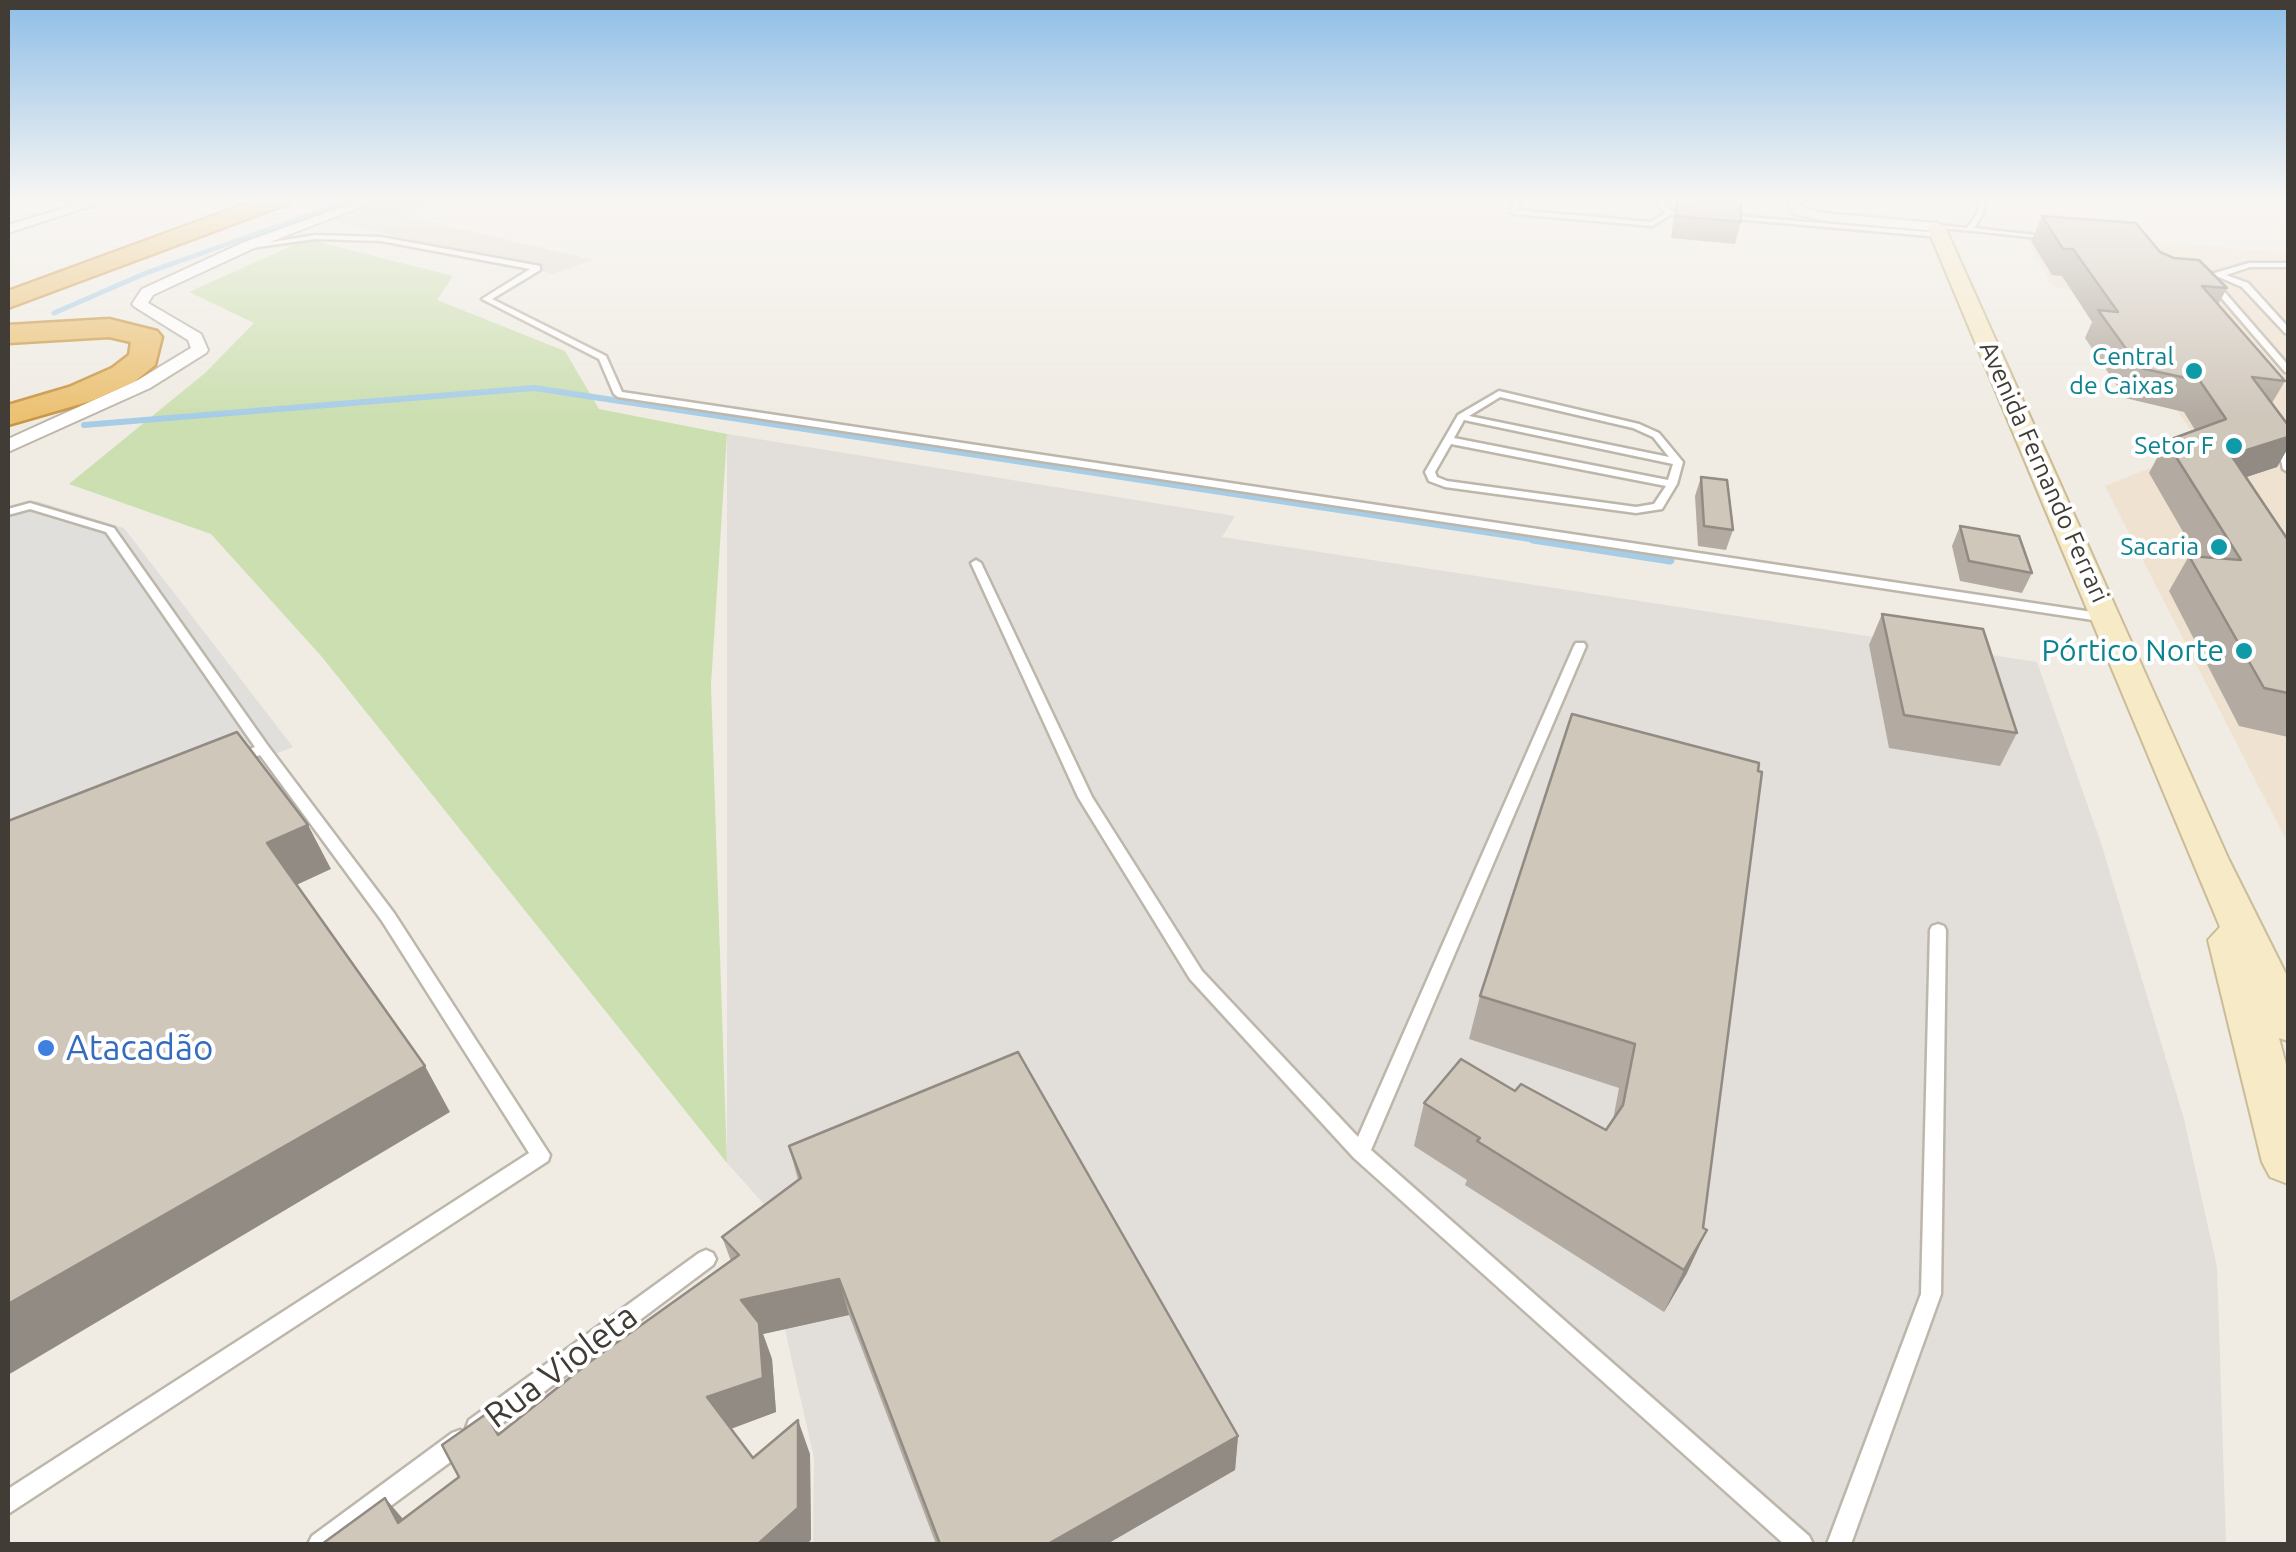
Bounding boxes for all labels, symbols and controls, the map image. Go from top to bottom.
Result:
street label: Avenida Fernando Ferrari [1973,337,2115,607]
place label: Central de Caixas [2069,342,2174,401]
marker: Central de Caixas [2183,360,2205,382]
place label: Setor F [2134,431,2214,461]
marker: Setor F [2223,435,2245,457]
place label: Sacaria [2120,532,2199,562]
marker: Sacaria [2208,536,2230,558]
place label: Pórtico Norte [2041,633,2224,669]
marker: Pórtico Norte [2233,640,2255,662]
place label: Atacadão [66,1027,214,1069]
marker: Atacadão [35,1037,57,1059]
street label: Rua Violeta [476,1295,646,1437]

